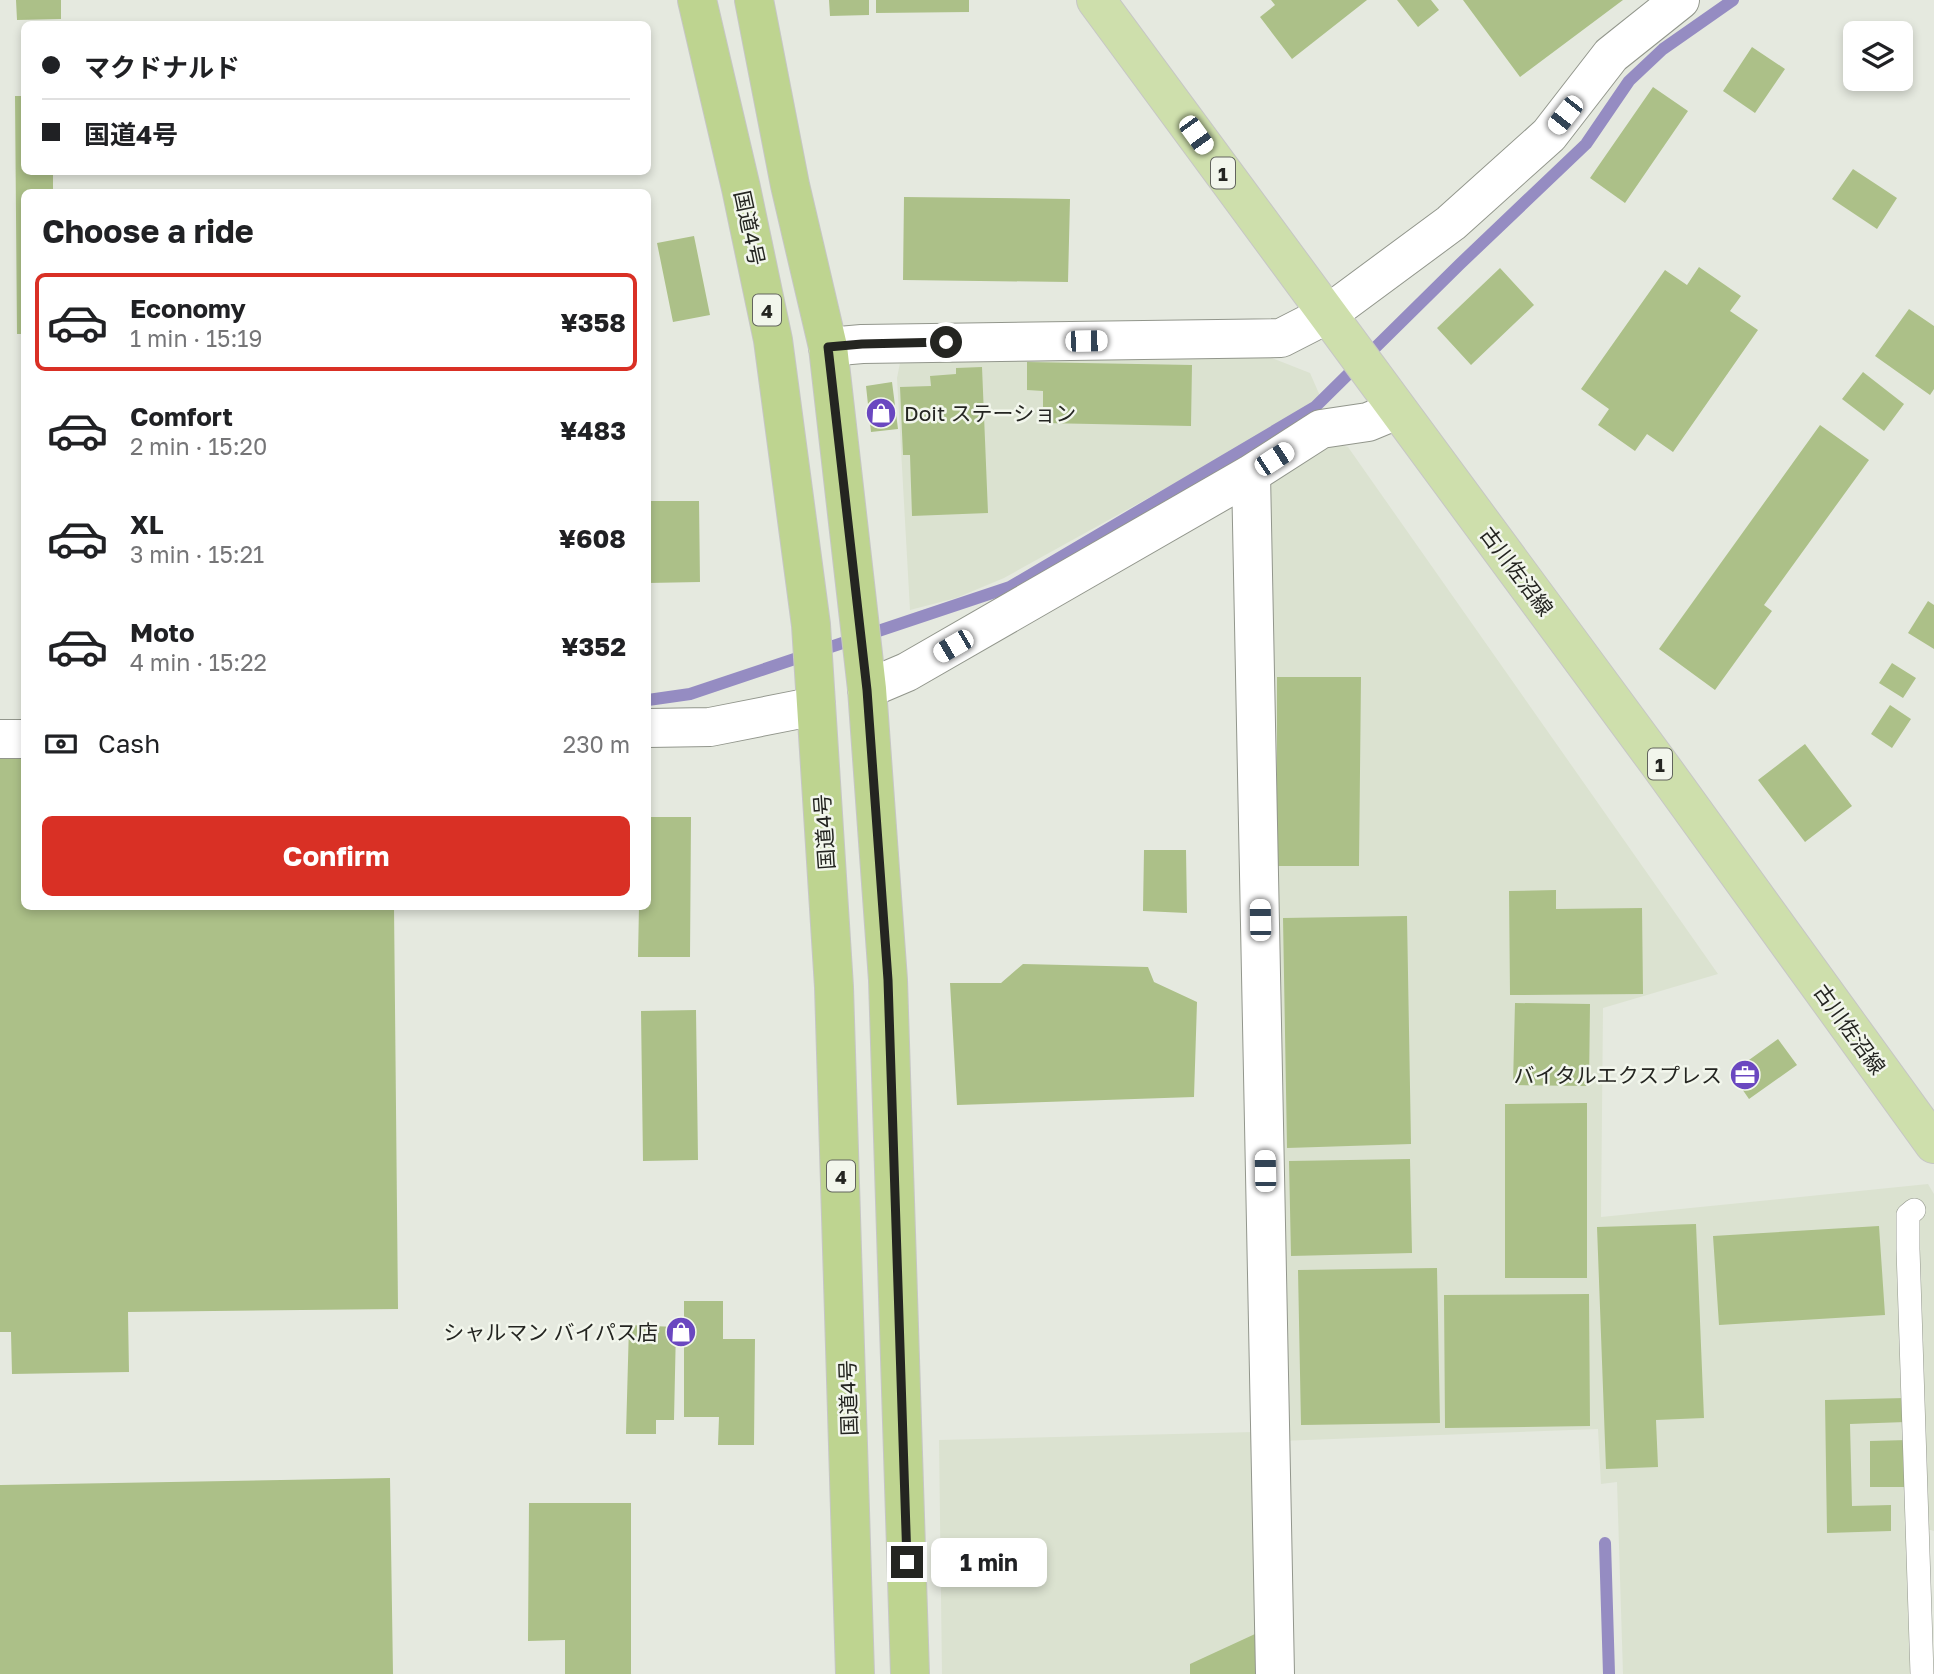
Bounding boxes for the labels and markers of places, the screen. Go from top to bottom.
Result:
shop icon: Doit ステーション [864,396,898,430]
place label: Doit ステーション [904,400,1076,426]
office icon: バイタルエクスプレス [1728,1058,1762,1092]
place label: バイタルエクスプレス [1513,1062,1722,1088]
shop icon: シャルマン バイパス店 [664,1315,698,1349]
place label: シャルマン バイパス店 [443,1319,658,1345]

